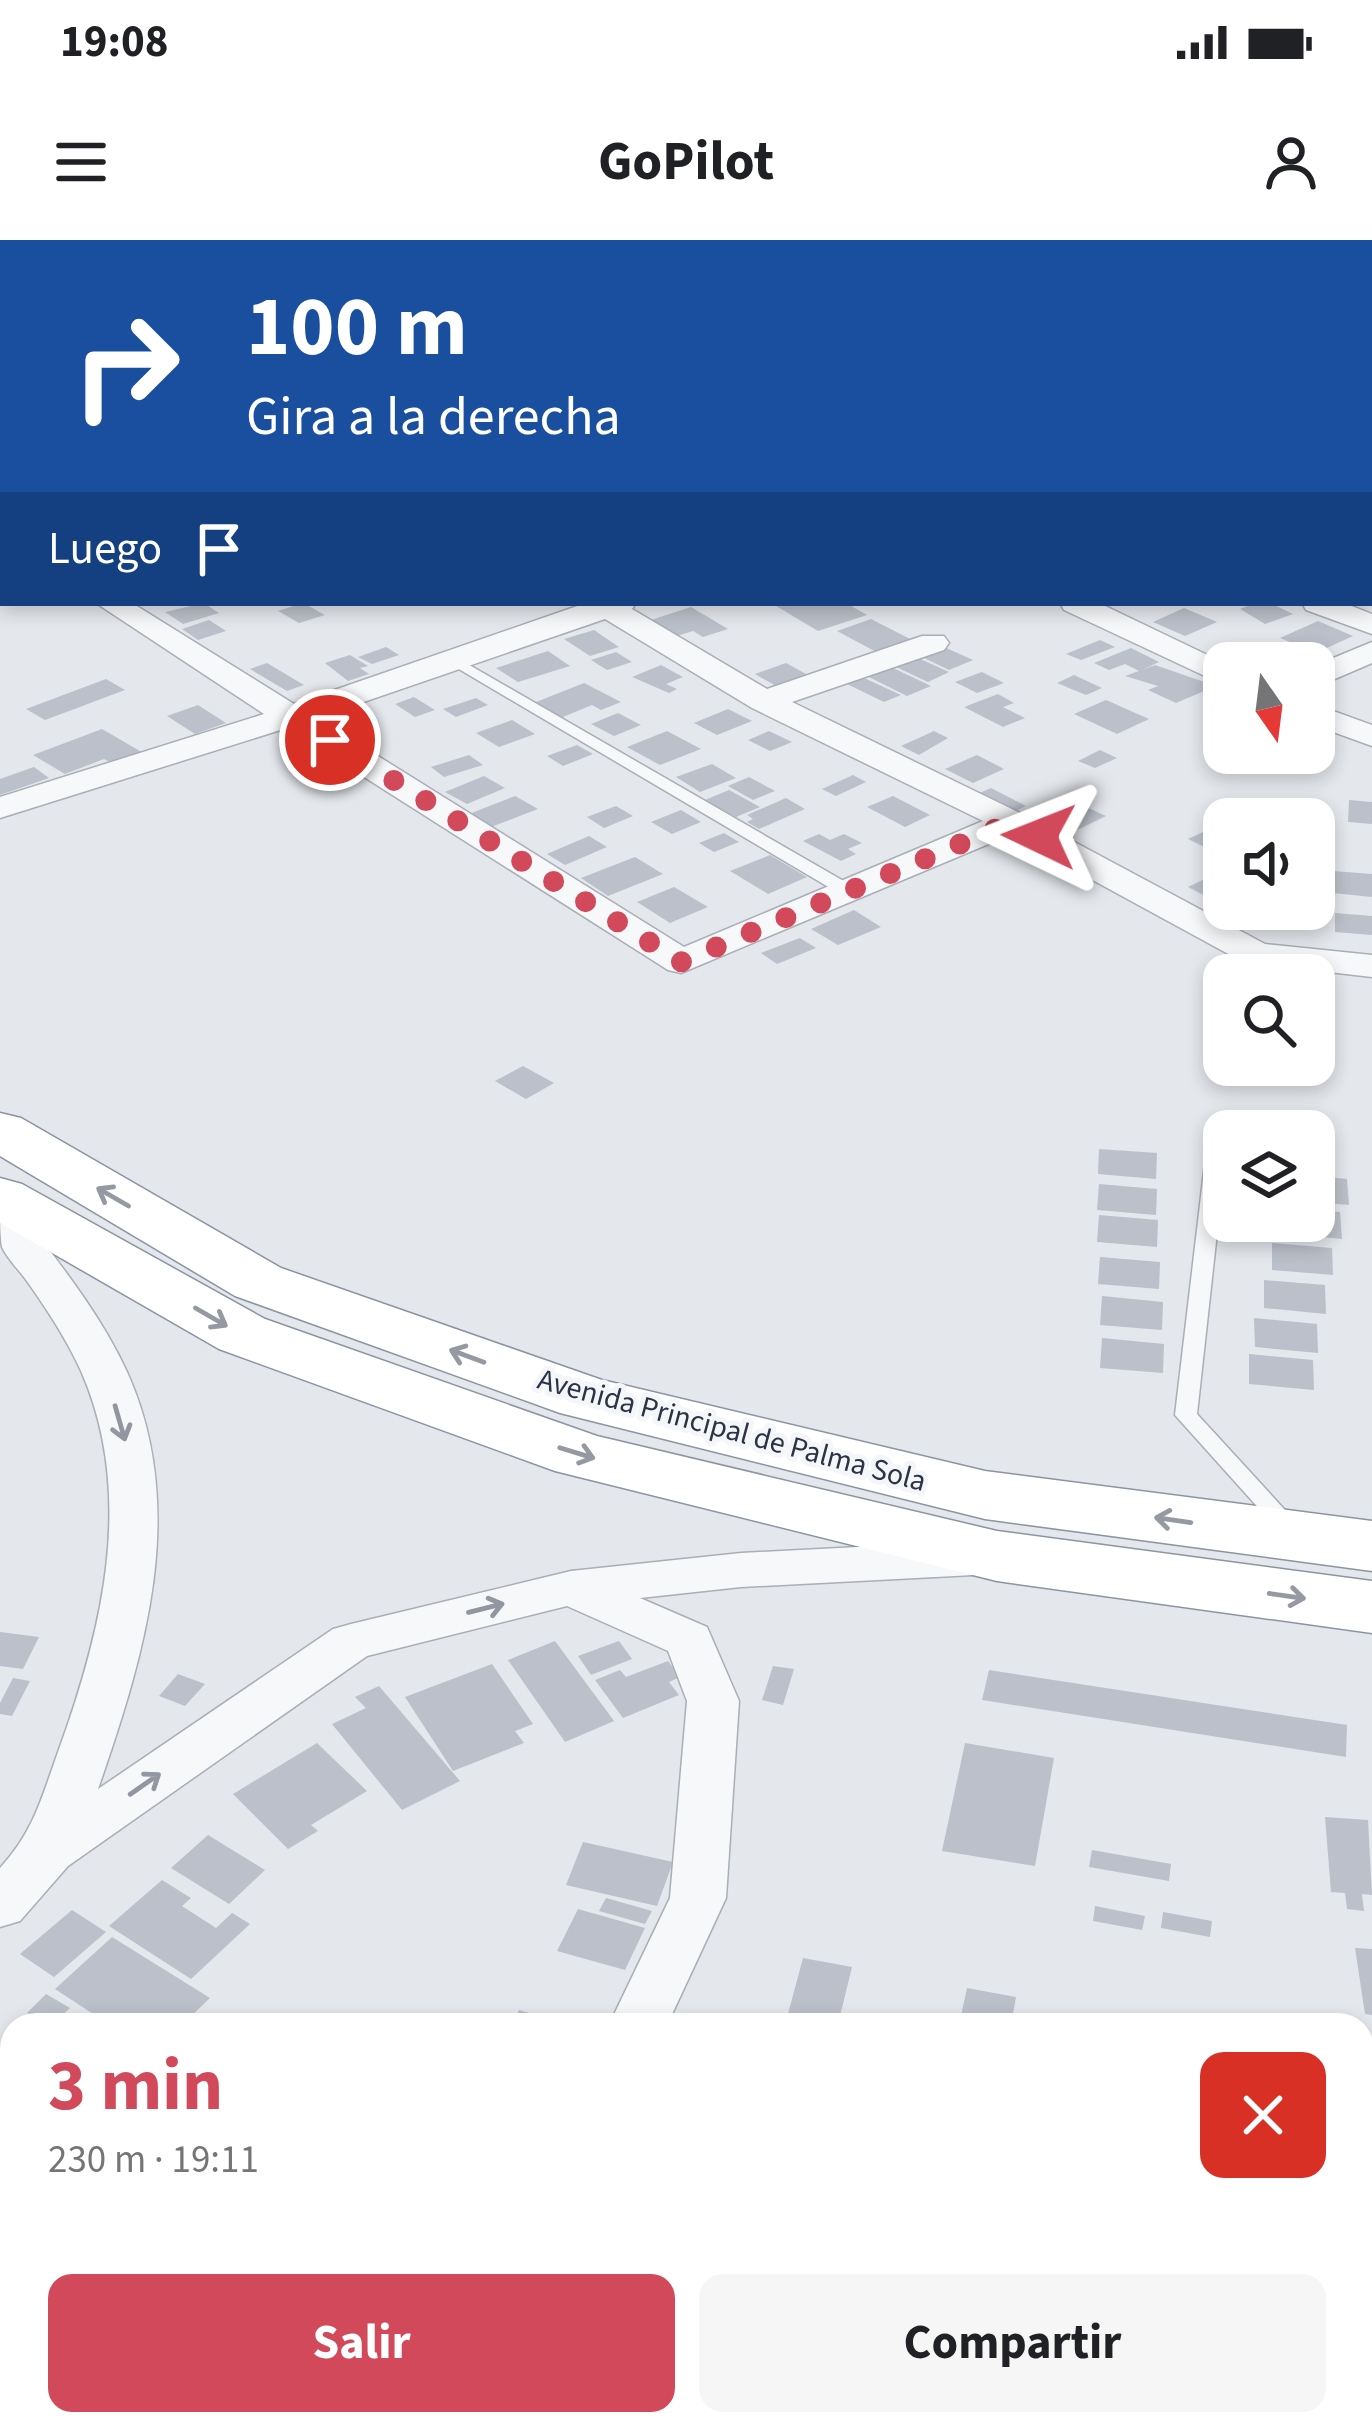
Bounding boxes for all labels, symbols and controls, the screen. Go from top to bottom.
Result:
text: 19:08 [60,10,169,74]
text: GoPilot [598,124,774,201]
icon: menu [48,129,114,195]
icon: person [1258,129,1324,195]
text: 100 m [246,268,468,388]
icon: right [48,288,204,444]
text: Gira a la derecha [246,379,621,456]
icon: arrive [186,516,252,582]
text: Luego [48,517,162,581]
north arrow [1203,642,1335,774]
map controls [1203,642,1335,1242]
pin [279,689,381,791]
icon: arrive [297,707,363,773]
position arrow [976,773,1102,899]
button: sound [1203,798,1335,930]
button: search [1203,954,1335,1086]
button: layers [1203,1110,1335,1242]
one-way arrow [97,1185,131,1209]
one-way arrow [193,1306,228,1330]
one-way arrow [449,1344,486,1365]
street label: Avenida Principal de Palma Sola [533,1358,931,1503]
one-way arrow [110,1403,132,1441]
one-way arrow [557,1443,595,1465]
one-way arrow [1154,1508,1193,1531]
one-way arrow [1267,1585,1306,1608]
one-way arrow [467,1596,505,1618]
one-way arrow [127,1772,161,1797]
text: 3 min [48,2035,223,2138]
button: close [1200,2052,1326,2178]
text: 230 m · 19:11 [48,2132,259,2188]
button: Salir [48,2274,675,2412]
button: Compartir [699,2274,1326,2412]

